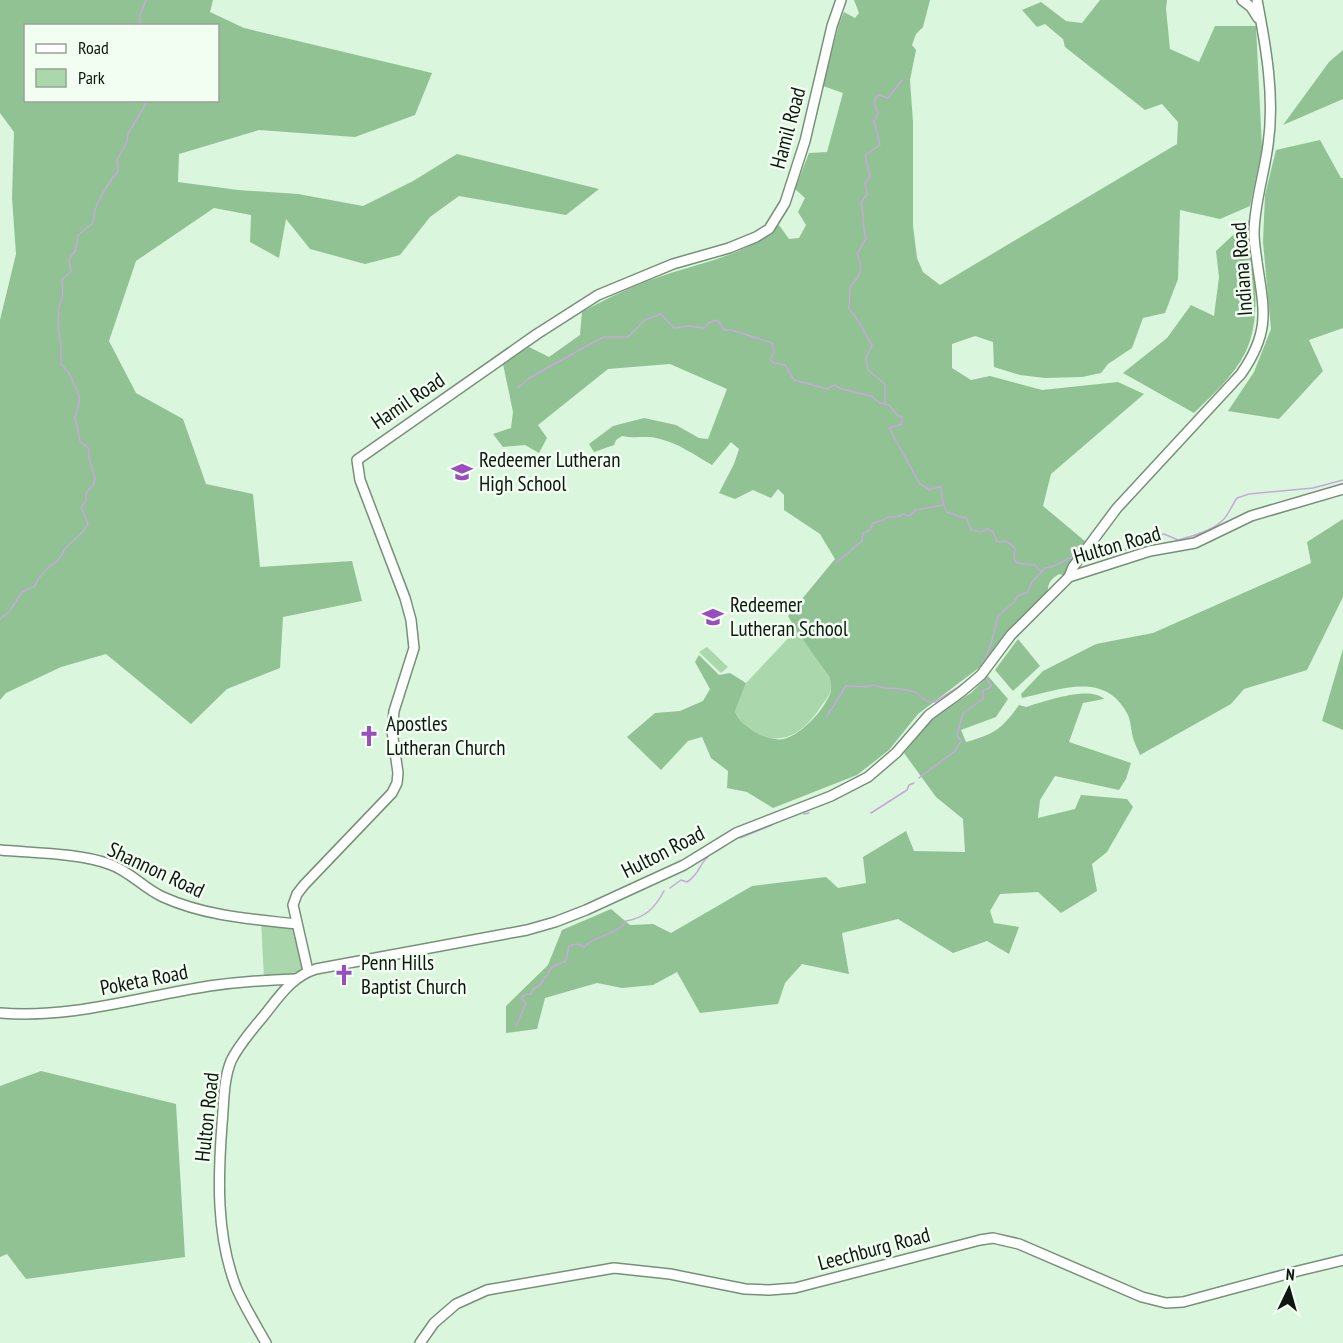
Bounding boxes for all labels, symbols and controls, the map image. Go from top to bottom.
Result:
legend [24,24,219,102]
text: Road [78,36,109,59]
text: Park [78,66,105,89]
street label: Hamil Road [764,84,811,171]
street label: Indiana Road [1225,221,1258,317]
street label: Hamil Road [366,366,450,435]
place label: Redeemer Lutheran High School [479,446,620,497]
school or university icon: Redeemer Lutheran High School [450,460,474,484]
street label: Hulton Road [1070,519,1164,570]
place label: Redeemer Lutheran School [730,591,848,642]
school or university icon: Redeemer Lutheran School [701,605,725,629]
place label: Apostles Lutheran Church [386,710,506,761]
church icon: Apostles Lutheran Church [357,724,381,748]
street label: Hulton Road [617,819,709,884]
street label: Shannon Road [104,835,209,904]
place label: Penn Hills Baptist Church [361,949,467,1000]
street label: Poketa Road [98,958,190,1001]
church icon: Penn Hills Baptist Church [332,963,356,987]
street label: Hulton Road [188,1071,225,1163]
street label: Leechburg Road [815,1221,933,1276]
north arrow [1259,1259,1319,1319]
text: N [1285,1264,1295,1284]

